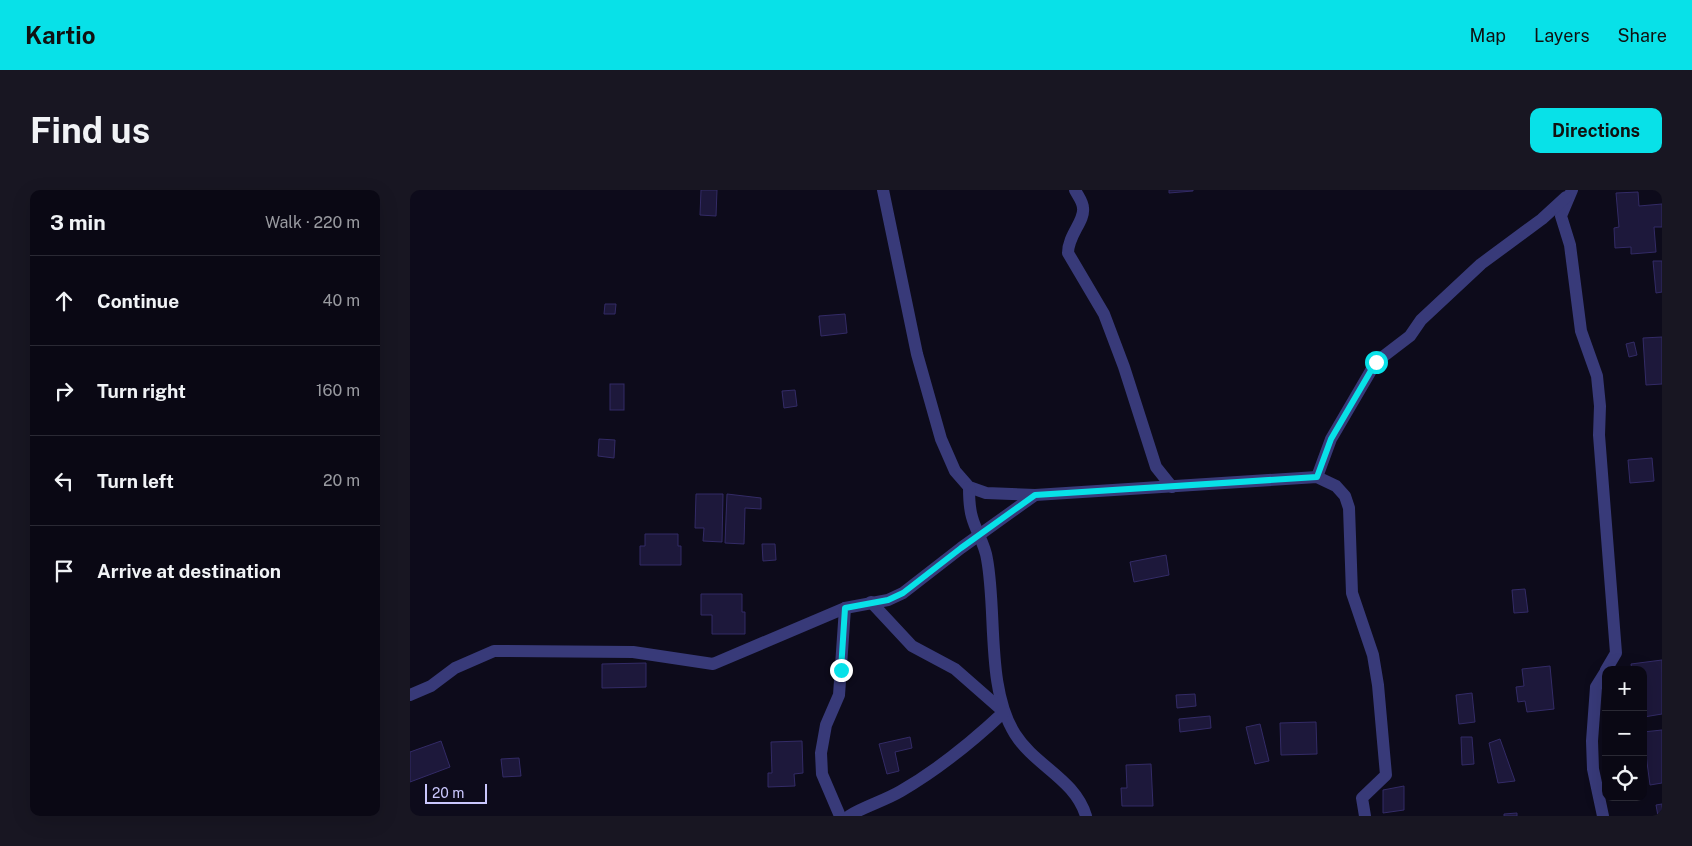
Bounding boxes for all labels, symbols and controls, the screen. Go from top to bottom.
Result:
text: Kartio [25,21,96,49]
text: Map [1470,25,1506,46]
text: Layers [1534,25,1590,46]
text: Share [1618,25,1667,46]
button: Directions [1530,108,1662,153]
text: Find us [30,110,150,151]
text: 3 min [50,210,106,235]
text: Walk · 220 m [265,213,360,232]
icon: ahead [50,287,78,315]
text: Continue [97,290,179,312]
text: 40 m [322,291,360,310]
route start [1365,351,1388,374]
icon: right [50,377,78,405]
text: Turn right [97,380,186,402]
text: 160 m [316,381,360,400]
icon: left [50,467,78,495]
text: Turn left [97,470,174,492]
text: 20 m [323,471,360,490]
icon: arrive [50,557,78,585]
text: Arrive at destination [97,560,281,582]
route end [830,659,853,682]
map controls [1602,666,1647,801]
button: + [1602,666,1647,711]
button: − [1602,711,1647,756]
button: locate [1602,756,1647,801]
scale bar [425,781,488,804]
text: 20 m [432,785,464,801]

